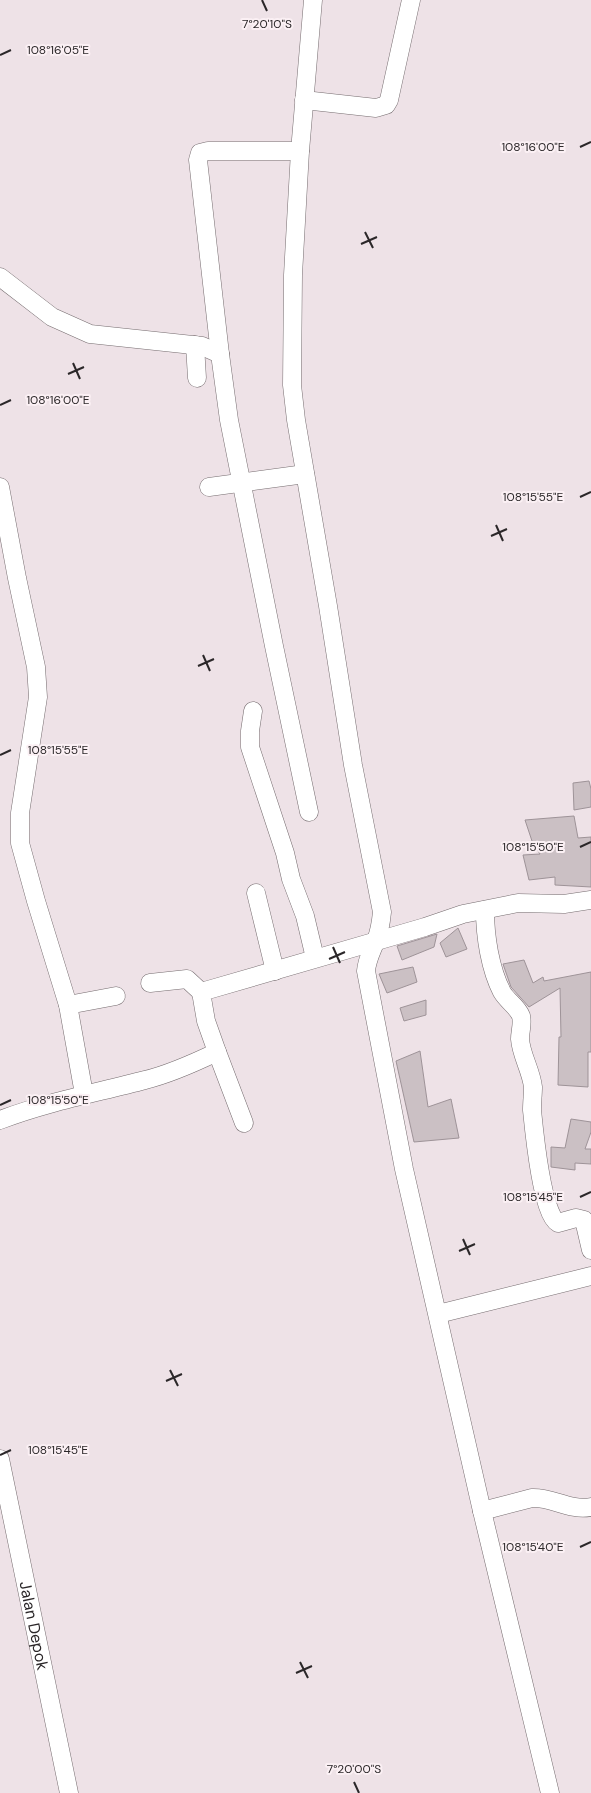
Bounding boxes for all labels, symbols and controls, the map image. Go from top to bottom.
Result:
text: 7°20'10"S [242,16,292,32]
text: 108°16'05"E [27,42,89,58]
text: 108°16'00"E [501,139,565,155]
text: 108°16'00"E [26,392,90,408]
text: 108°15'55"E [503,489,563,505]
text: 108°15'55"E [28,742,88,758]
text: 108°15'50"E [502,839,564,855]
text: 108°15'50"E [27,1092,89,1108]
text: 108°15'45"E [503,1189,563,1205]
text: 108°15'45"E [28,1442,88,1458]
text: 108°15'40"E [502,1539,564,1555]
street label: Jalan Depok [15,1579,54,1672]
text: 7°20'00"S [327,1761,381,1777]

